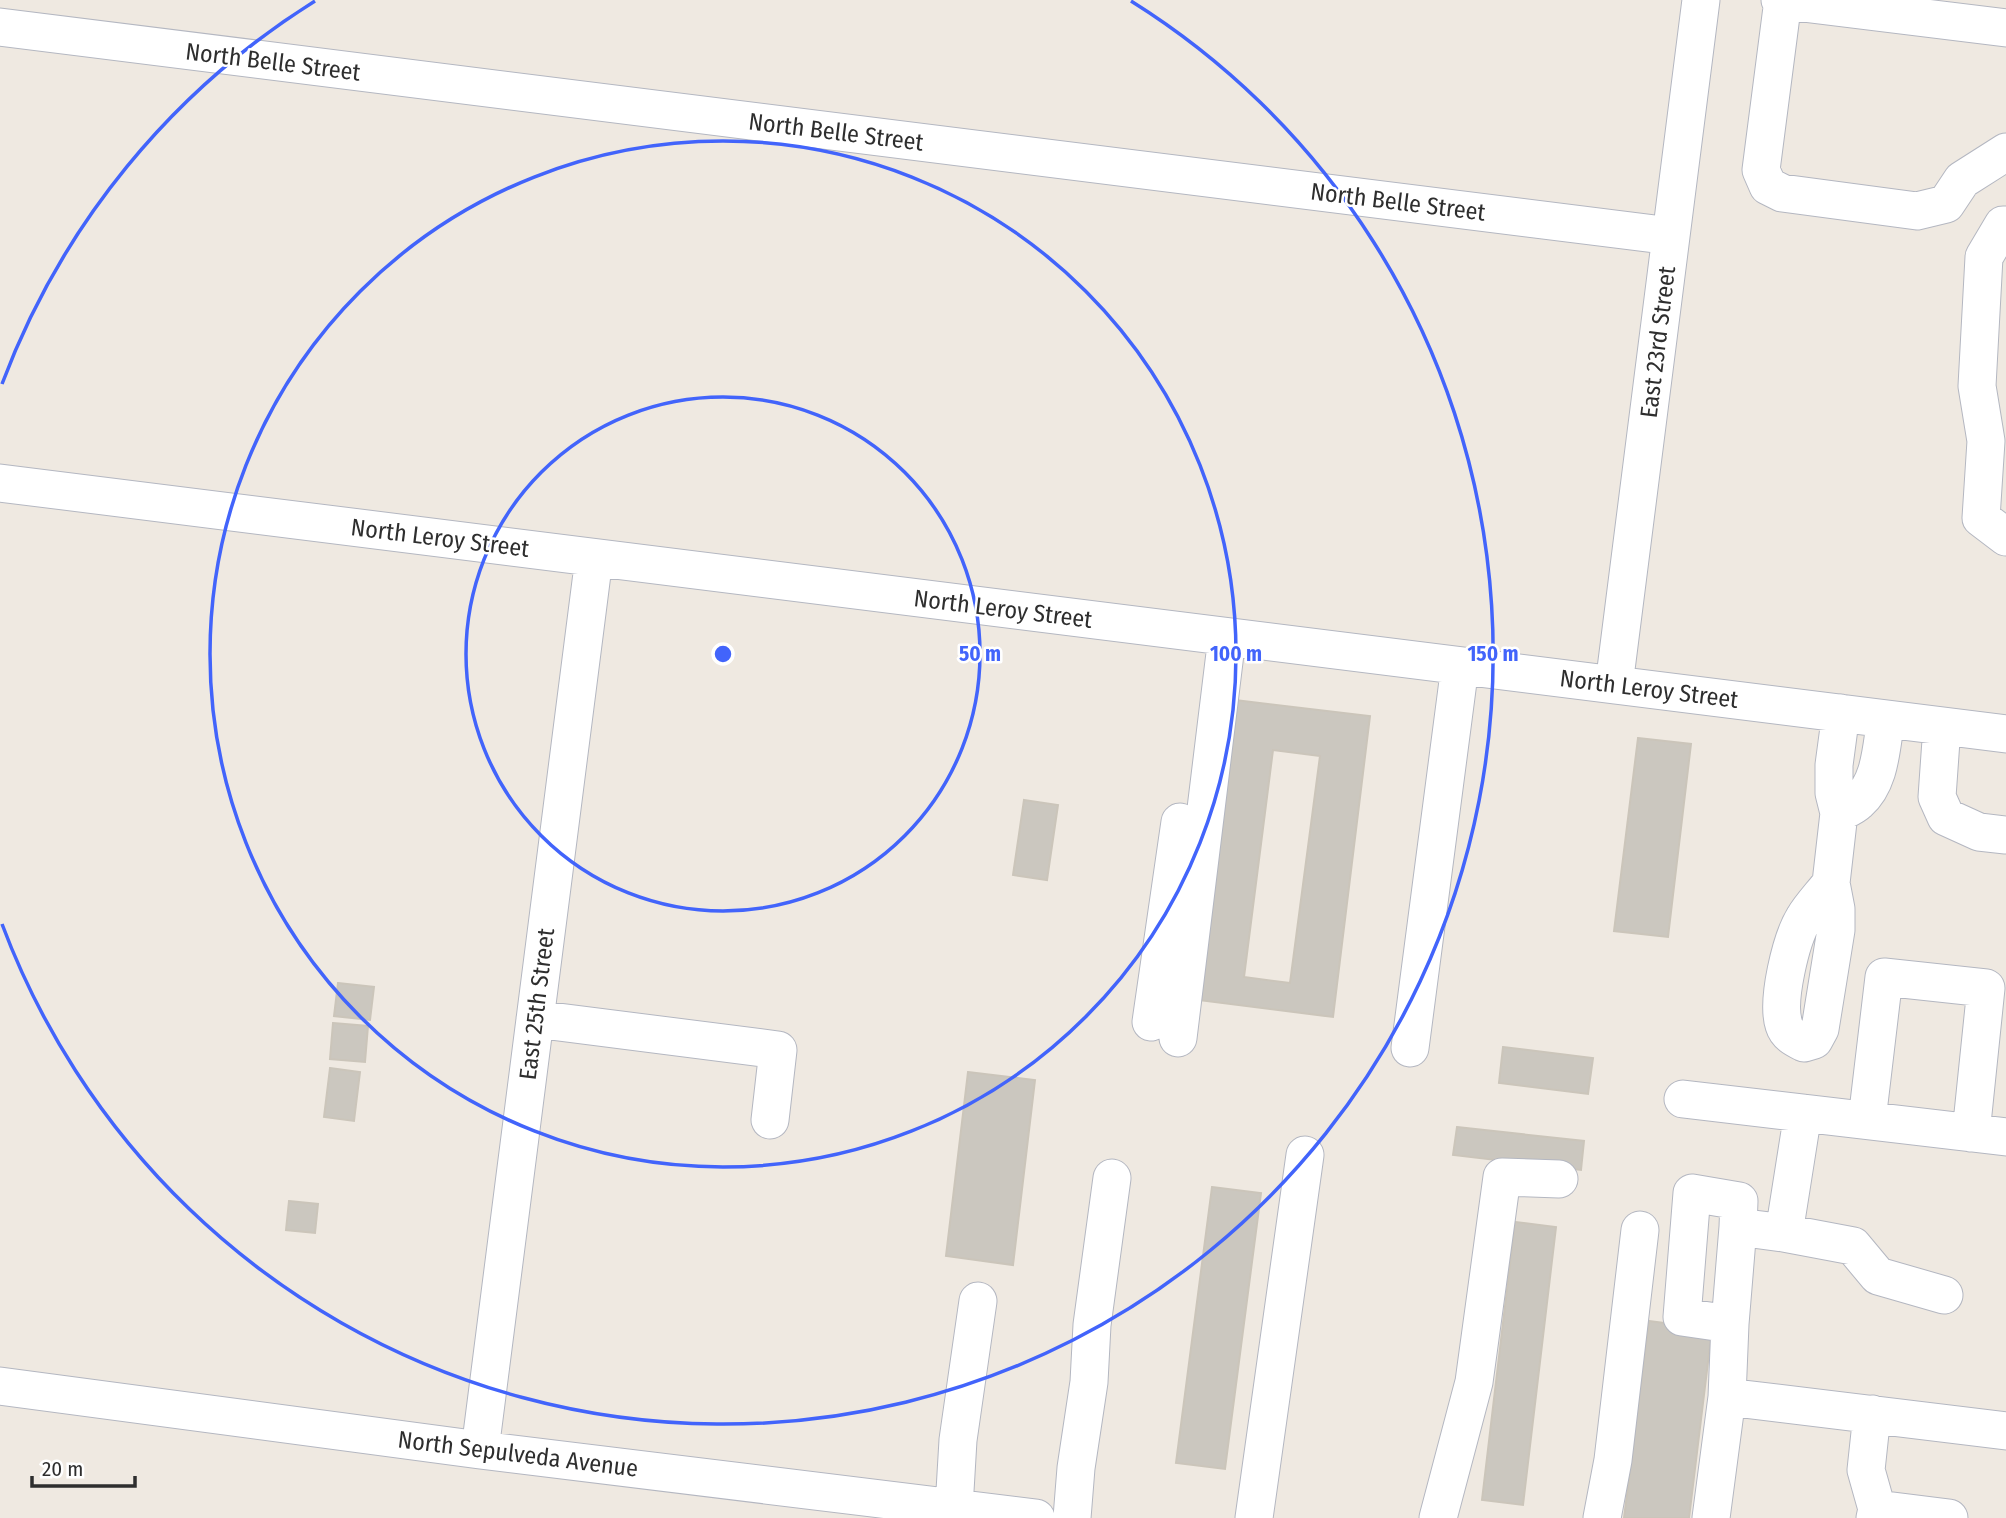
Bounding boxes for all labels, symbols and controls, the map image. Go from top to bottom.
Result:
street label: North Belle Street [184,37,362,87]
street label: North Belle Street [747,107,925,157]
street label: North Belle Street [1309,177,1487,227]
street label: East 23rd Street [1635,264,1681,420]
street label: North Leroy Street [349,513,531,563]
street label: North Leroy Street [912,584,1094,634]
text: 50 m [959,641,1001,667]
text: 100 m [1210,641,1262,667]
text: 150 m [1467,641,1519,667]
centre of rings [711,642,735,666]
street label: North Leroy Street [1558,664,1740,714]
street label: East 25th Street [514,926,560,1082]
street label: North Sepulveda Avenue [396,1425,640,1483]
scale bar [32,1444,135,1488]
text: 20 m [42,1456,83,1482]

